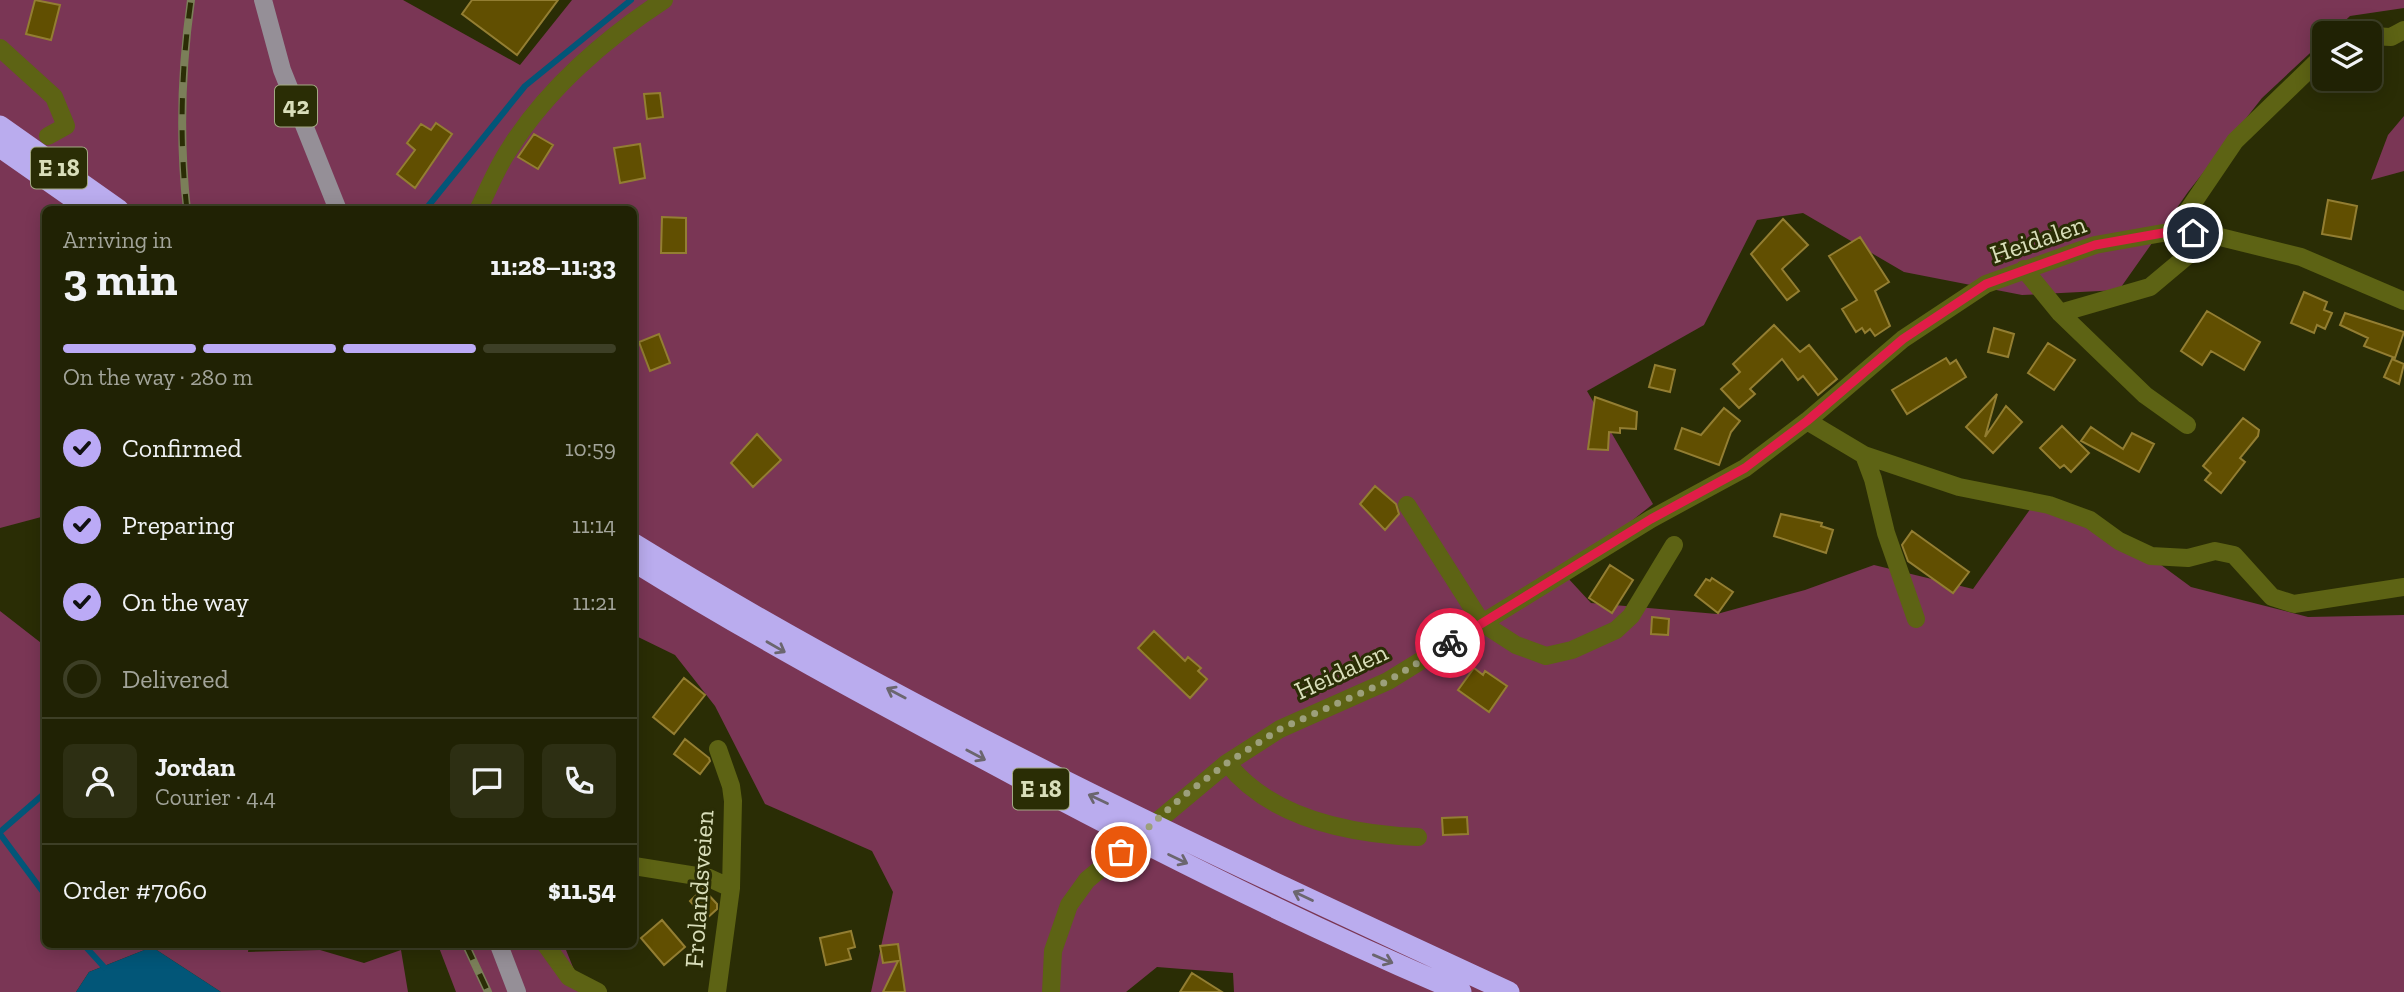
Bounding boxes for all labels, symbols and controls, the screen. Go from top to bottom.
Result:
map controls [2312,21,2382,91]
button: layers [2312,21,2382,91]
road number: 42 [275,86,317,126]
road number: E 18 [31,148,87,188]
pin [2163,203,2223,263]
street label: Heidalen [1986,208,2090,270]
icon: home [2174,214,2212,252]
text: Arriving in [63,226,172,254]
text: 11:28–11:33 [490,250,616,282]
text: 3 min [63,252,177,307]
text: On the way · 280 m [63,363,253,391]
icon: check [63,429,101,467]
text: Confirmed [122,432,242,464]
text: 10:59 [565,434,616,462]
icon: check [63,506,101,544]
text: Preparing [122,509,234,541]
text: 11:14 [572,511,616,539]
icon: check [63,583,101,621]
text: On the way [122,586,249,618]
text: 11:21 [572,588,616,616]
courier [1415,608,1485,678]
icon: bike [1431,624,1469,662]
street label: Heidalen [1289,635,1393,707]
one-way arrow [765,640,785,654]
text: Delivered [122,663,229,695]
one-way arrow [886,686,907,700]
button: person [63,744,137,818]
button: chat [450,744,524,818]
button: phone [542,744,616,818]
one-way arrow [965,748,986,762]
text: Jordan [155,751,235,783]
road number: E 18 [1013,768,1069,810]
text: Courier · 4.4 [155,783,276,811]
one-way arrow [1088,792,1109,805]
street label: Frolandsveien [678,809,720,969]
pin [1091,822,1151,882]
icon: bag [1102,833,1140,871]
one-way arrow [1167,852,1188,866]
text: Order #7060 [63,874,207,906]
text: $11.54 [548,874,616,906]
one-way arrow [1293,889,1314,902]
one-way arrow [1371,953,1393,966]

